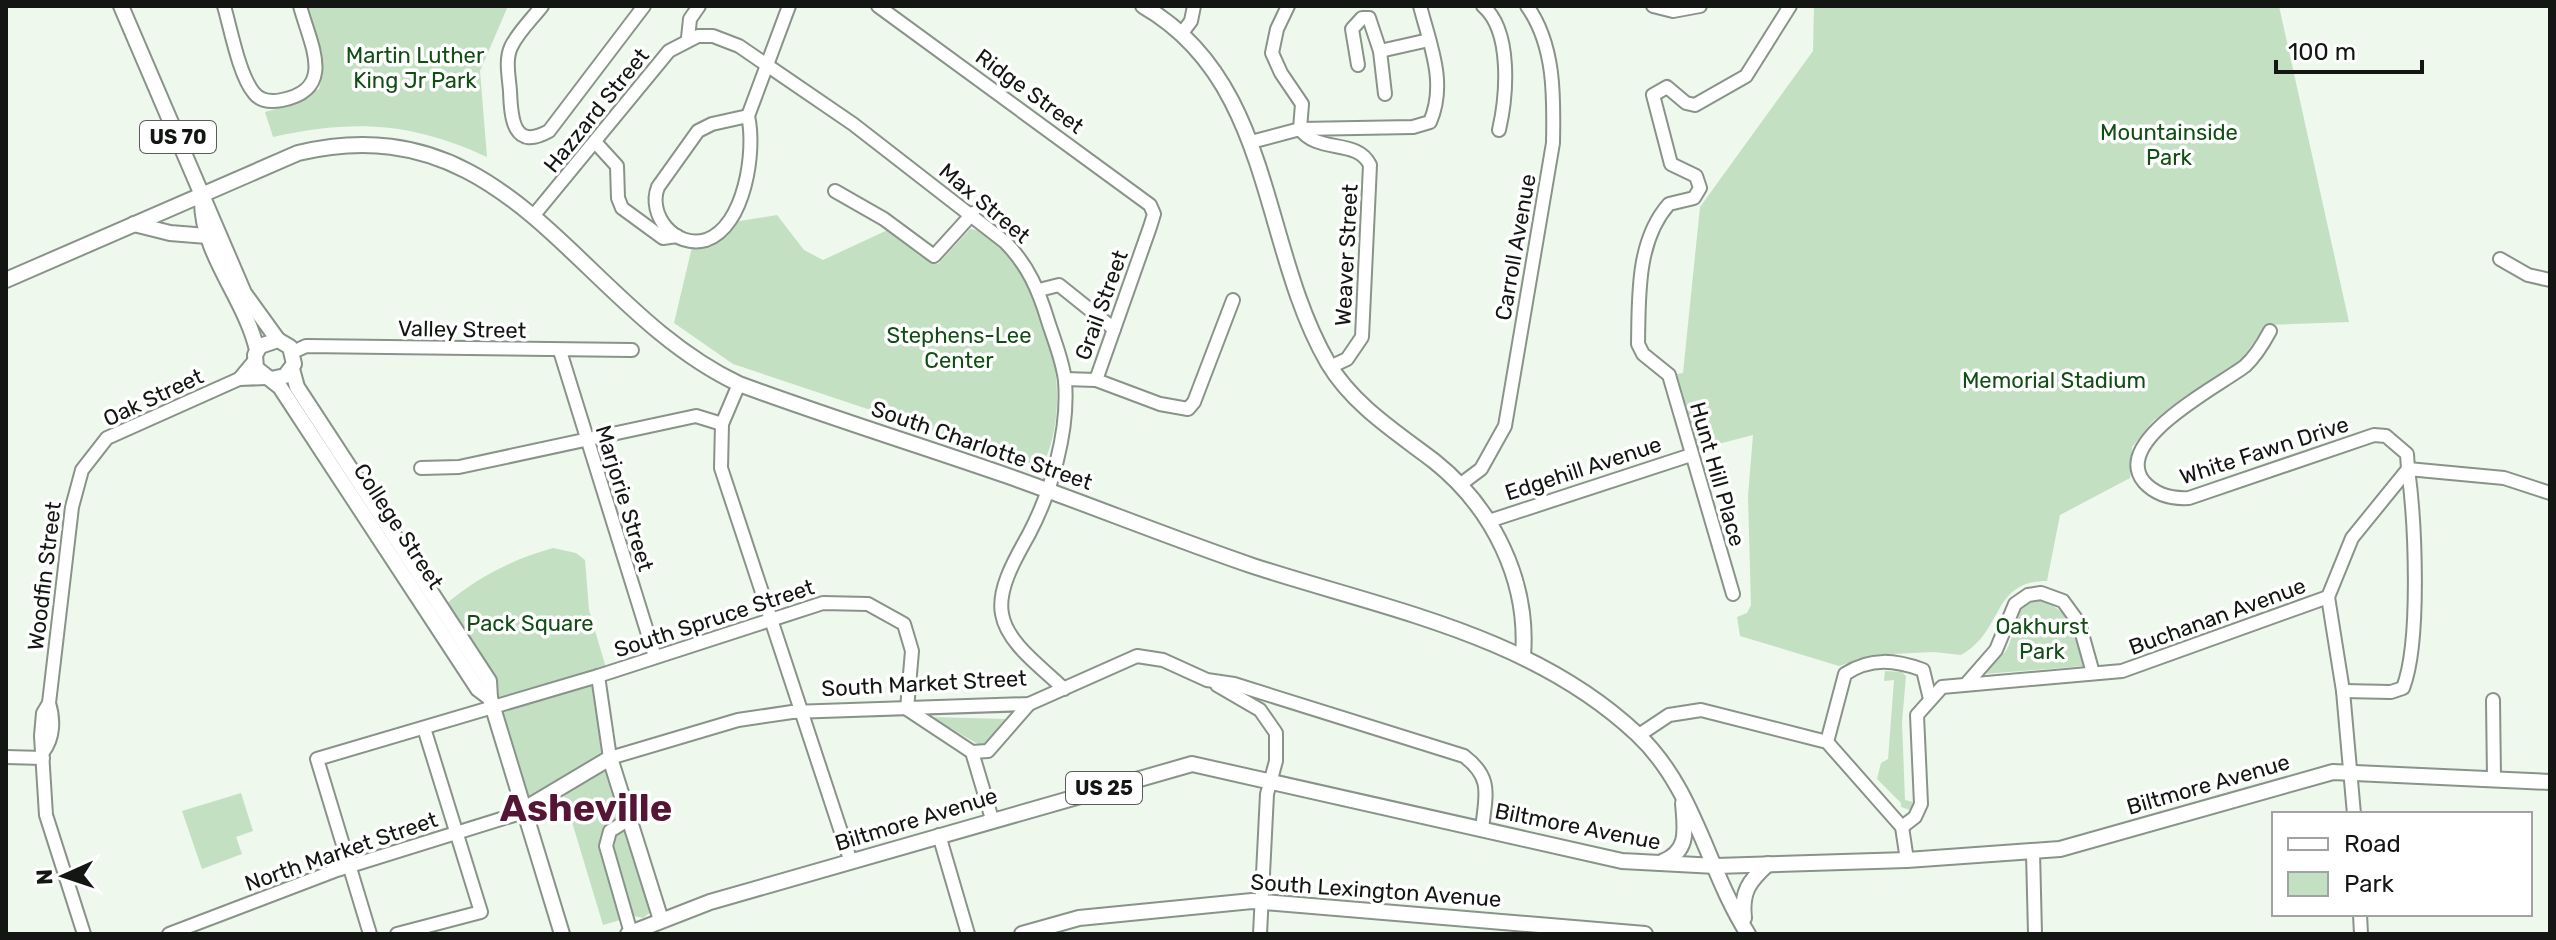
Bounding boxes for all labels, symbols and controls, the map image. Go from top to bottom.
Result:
scale bar [2276,24,2422,74]
text: 100 m [2288,38,2356,66]
park label: Martin Luther King Jr Park [346,42,485,94]
street label: Hazzard Street [538,42,655,178]
street label: Ridge Street [970,43,1089,140]
park label: Mountainside Park [2100,119,2238,171]
road number: US 70 [140,121,216,153]
street label: Max Street [934,158,1036,249]
street label: Carroll Avenue [1489,172,1542,323]
street label: Weaver Street [1329,183,1364,327]
street label: Grail Street [1069,246,1134,364]
street label: Valley Street [398,315,527,344]
park label: Stephens-Lee Center [886,322,1032,374]
street label: Oak Street [99,362,208,432]
park label: Memorial Stadium [1962,367,2146,394]
street label: South Charlotte Street [868,395,1096,496]
street label: Hunt Hill Place [1684,399,1751,550]
street label: White Fawn Drive [2176,410,2352,491]
street label: Marjorie Street [590,422,660,575]
street label: Edgehill Avenue [1501,430,1665,507]
street label: College Street [348,458,450,595]
street label: Woodfin Street [22,500,67,652]
street label: Buchanan Avenue [2125,572,2309,661]
street label: South Spruce Street [611,573,818,664]
park label: Pack Square [466,610,594,637]
park label: Oakhurst Park [1995,613,2089,665]
street label: South Market Street [821,665,1028,702]
street label: Biltmore Avenue [2123,748,2293,821]
road number: US 25 [1066,772,1142,804]
street label: Biltmore Avenue [832,782,1001,857]
district label: Asheville [500,785,672,831]
street label: Biltmore Avenue [1493,797,1663,856]
street label: North Market Street [241,806,442,897]
legend [2272,812,2532,916]
text: Road [2344,830,2401,858]
north arrow [24,836,104,916]
text: N [31,868,58,886]
street label: South Lexington Avenue [1250,868,1502,913]
text: Park [2344,870,2395,898]

